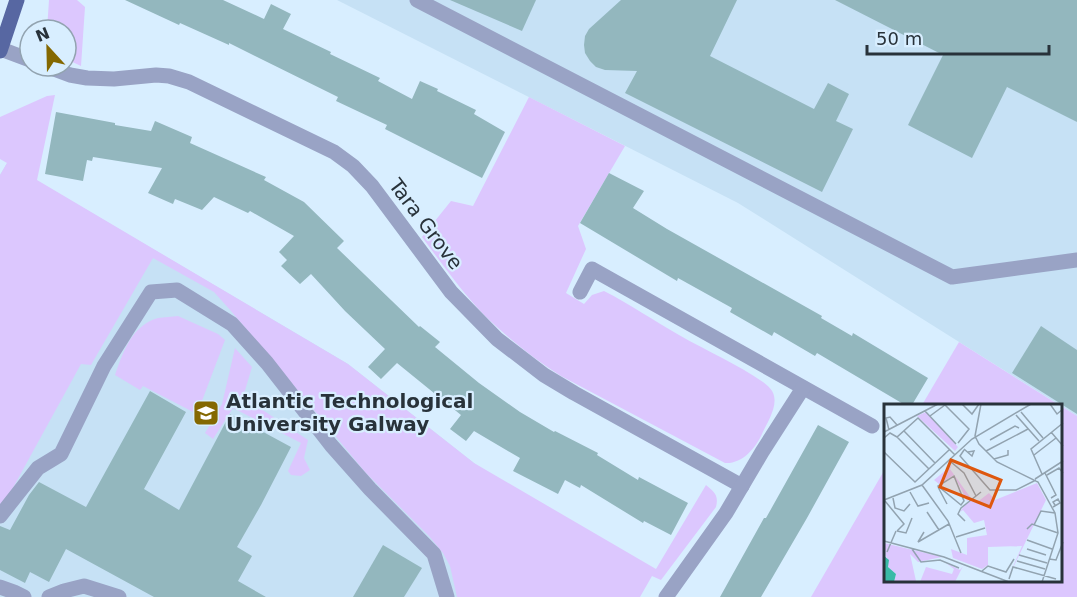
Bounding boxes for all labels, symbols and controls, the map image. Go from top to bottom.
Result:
north arrow [18,18,78,78]
scale bar [867,18,1048,56]
text: N [33,23,52,46]
text: 50 m [876,28,922,49]
street label: Tara Grove [383,173,468,274]
place label: Atlantic Technological University Galway [226,389,473,436]
school or university icon: Atlantic Technological University Galway [191,398,221,428]
inset map [884,404,1062,582]

